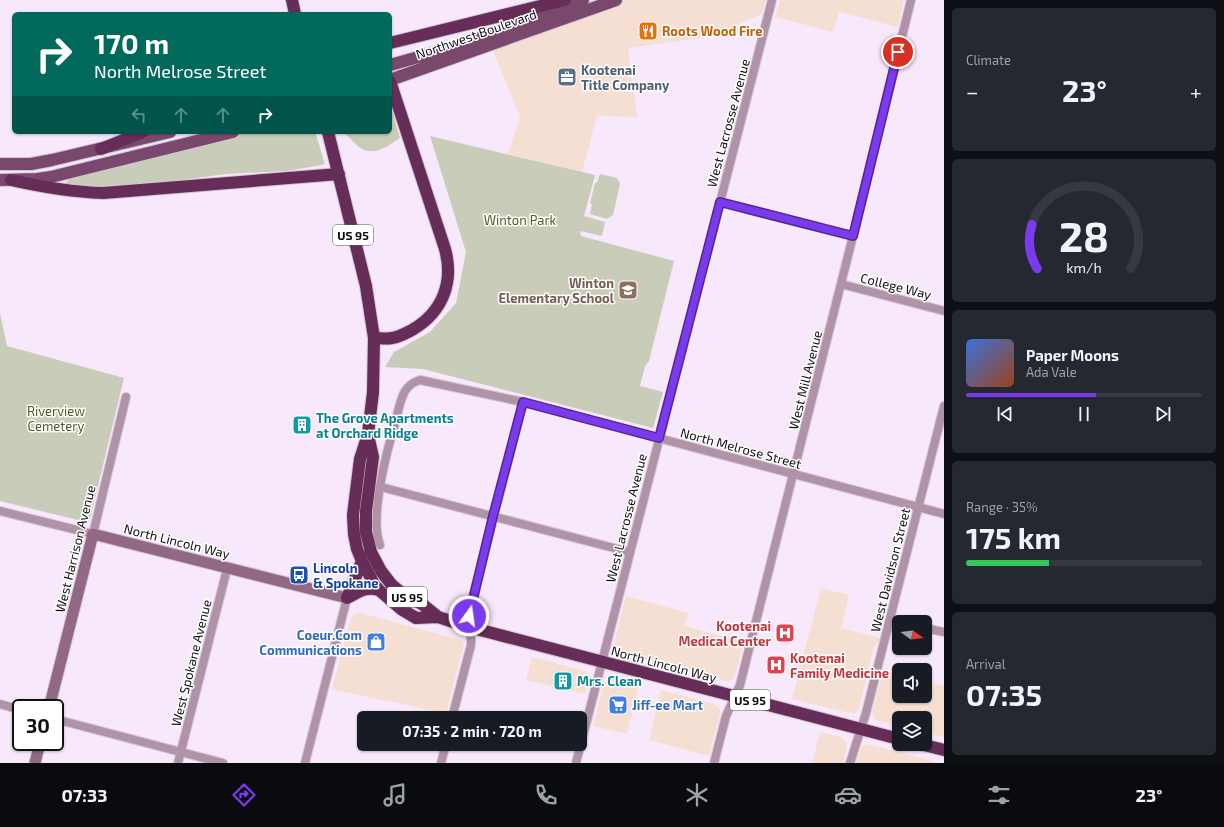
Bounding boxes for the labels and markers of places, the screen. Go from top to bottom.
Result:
restaurant icon: Roots Wood Fire [637,20,659,42]
place label: Roots Wood Fire [662,23,763,39]
pin [881,35,915,69]
place label: Kootenai Title Company [581,62,670,93]
office icon: Kootenai Title Company [556,66,578,88]
place label: Winton Elementary School [498,275,615,306]
school or university icon: Winton Elementary School [617,279,639,301]
place label: The Grove Apartments at Orchard Ridge [316,410,454,441]
building icon: The Grove Apartments at Orchard Ridge [291,414,313,436]
place label: Lincoln & Spokane [313,560,379,591]
bus stop icon: Lincoln & Spokane [288,564,310,586]
place label: Kootenai Medical Center [679,618,771,649]
hospital icon: Kootenai Medical Center [774,622,796,644]
place label: Coeur.Com Communications [259,627,362,658]
shop icon: Coeur.Com Communications [365,631,387,653]
place label: Kootenai Family Medicine [790,650,889,681]
hospital icon: Kootenai Family Medicine [765,654,787,676]
building icon: Mrs. Clean [552,670,574,692]
place label: Mrs. Clean [577,673,642,689]
supermarket icon: Jiff-ee Mart [607,694,629,716]
place label: Jiff-ee Mart [632,697,704,713]

